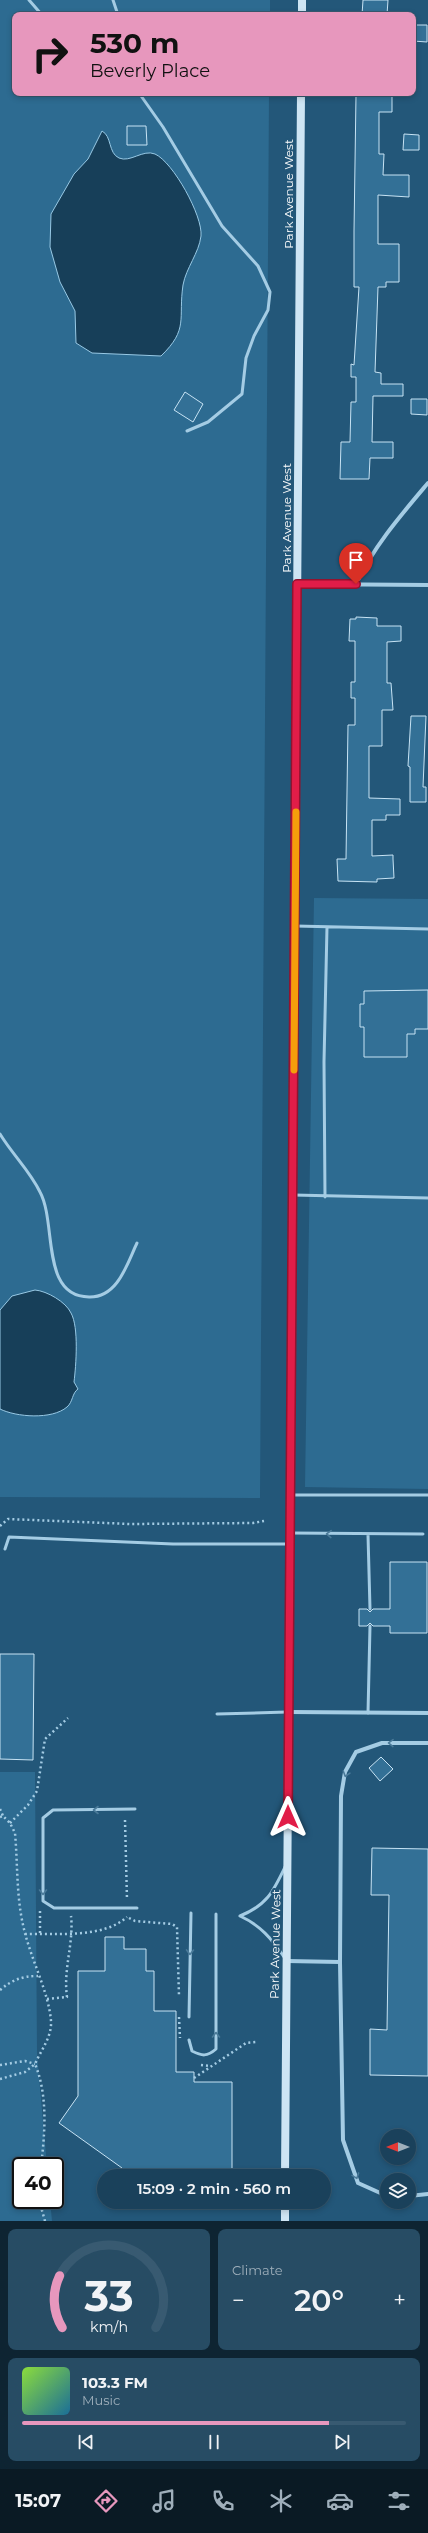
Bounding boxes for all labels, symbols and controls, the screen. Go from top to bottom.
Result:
text: 530 m [90,26,179,60]
icon: right [24,28,76,80]
text: Beverly Place [90,60,210,82]
street label: Park Avenue West [281,139,296,249]
street label: Park Avenue West [279,463,294,573]
pin [339,543,373,584]
icon: arrive [345,549,367,571]
one-way arrow [326,1530,332,1538]
one-way arrow [388,1739,394,1747]
one-way arrow [342,1770,351,1777]
position arrow [267,1796,309,1838]
one-way arrow [93,1806,99,1814]
one-way arrow [39,1889,47,1895]
street label: Park Avenue West [267,1889,283,1999]
one-way arrow [186,1949,194,1955]
one-way arrow [212,2032,220,2038]
north arrow [380,2129,416,2165]
map controls [380,2129,416,2209]
speed limit sign: 40 [12,2157,64,2209]
one-way arrow [351,2173,359,2180]
button: layers [380,2173,416,2209]
text: 15:09 · 2 min · 560 m [137,2179,291,2198]
text: Climate [232,2262,283,2278]
text: 33 [83,2270,134,2320]
text: 20° [294,2282,344,2319]
text: − [232,2287,245,2314]
text: + [393,2287,406,2314]
text: km/h [90,2317,128,2335]
text: 103.3 FM [82,2373,148,2392]
text: Music [82,2392,120,2408]
icon: previous [75,2431,97,2453]
icon: pause [203,2431,225,2453]
icon: next [331,2431,353,2453]
icon: directions [92,2487,120,2515]
icon: music [150,2487,178,2515]
icon: phone [209,2487,237,2515]
icon: climate [267,2487,295,2515]
icon: car [326,2487,354,2515]
icon: filters [385,2487,413,2515]
text: 15:07 [15,2490,61,2512]

